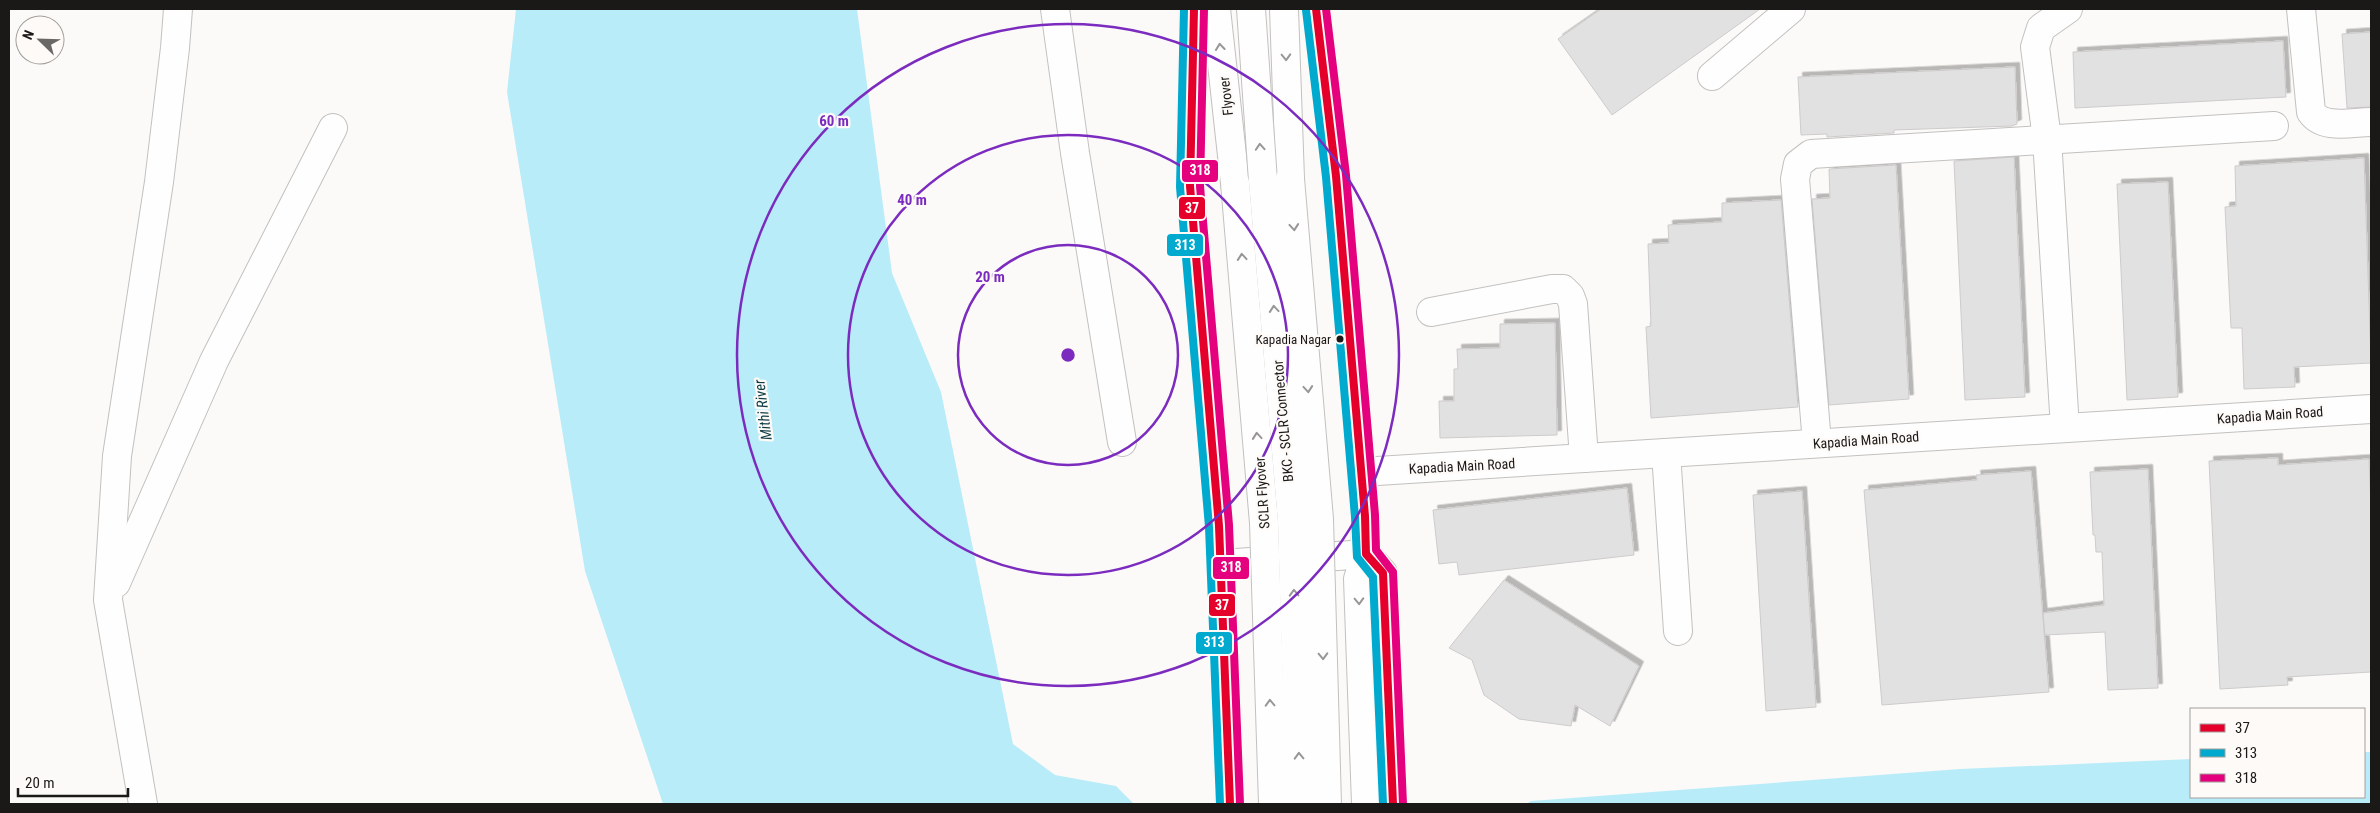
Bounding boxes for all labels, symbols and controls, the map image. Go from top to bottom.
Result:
north arrow [15,15,65,65]
text: N [19,28,37,42]
one-way arrow [1215,43,1226,51]
one-way arrow [1280,54,1291,62]
street label: Flyover [1216,76,1236,116]
text: 60 m [819,112,849,130]
one-way arrow [1255,143,1266,151]
line badge: 318 [1181,159,1219,183]
text: 318 [1189,162,1211,178]
text: 40 m [897,191,927,209]
line badge: 37 [1178,196,1206,220]
text: 37 [1185,200,1199,216]
one-way arrow [1288,224,1299,232]
line badge: 313 [1166,233,1204,257]
text: 313 [1174,237,1196,253]
one-way arrow [1236,252,1247,260]
text: 20 m [975,268,1005,286]
one-way arrow [1268,305,1279,313]
place label: Kapadia Nagar [1256,332,1331,347]
marker: Kapadia Nagar [1335,334,1345,344]
centre of rings [1059,346,1077,364]
street label: BKC - SCLR Connector [1270,359,1296,483]
water label: Mithi River [750,378,776,441]
one-way arrow [1302,386,1313,394]
street label: Kapadia Main Road [2216,403,2324,427]
street label: Kapadia Main Road [1812,428,1920,452]
one-way arrow [1252,432,1263,440]
street label: Kapadia Main Road [1408,455,1516,477]
street label: SCLR Flyover [1252,457,1272,529]
line badge: 318 [1212,556,1250,580]
text: 318 [1220,559,1242,575]
one-way arrow [1289,589,1299,596]
line badge: 37 [1208,593,1236,617]
text: 37 [1215,597,1229,613]
one-way arrow [1353,597,1364,605]
line badge: 313 [1195,631,1233,655]
text: 313 [1203,634,1225,650]
one-way arrow [1318,652,1328,660]
one-way arrow [1265,699,1275,706]
legend [2190,708,2365,798]
text: 37 [2235,719,2250,737]
text: 313 [2235,744,2257,762]
one-way arrow [1293,751,1304,759]
scale bar [18,766,128,798]
text: 318 [2235,769,2257,787]
text: 20 m [25,774,55,792]

